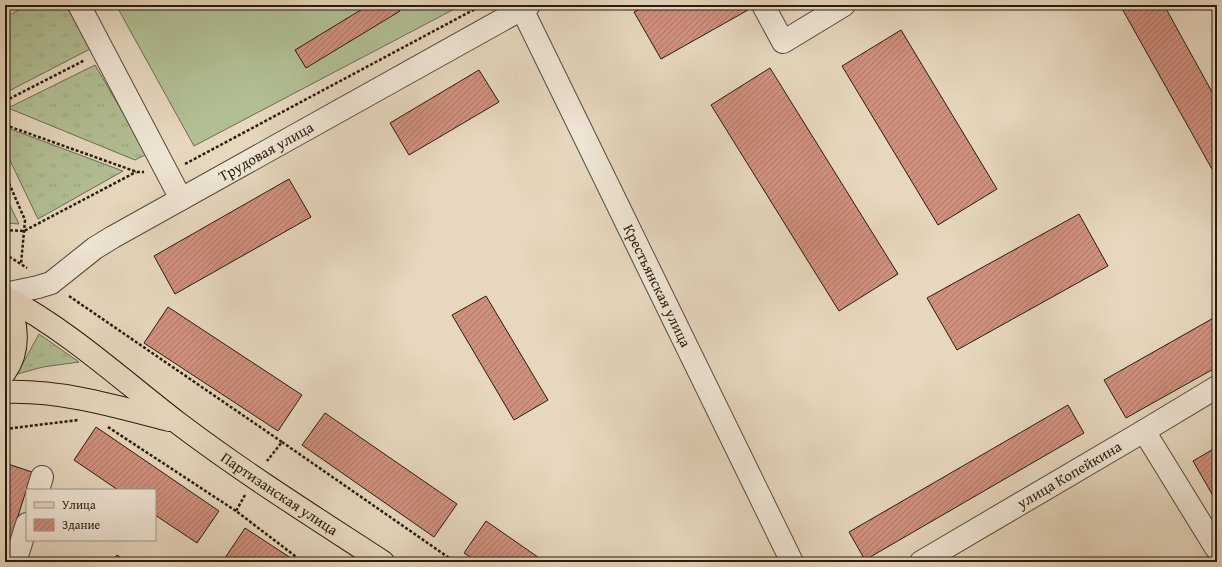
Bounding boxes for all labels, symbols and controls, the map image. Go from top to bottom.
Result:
street label: Трудовая улица [215,116,318,186]
street label: Крестьянская улица [619,220,697,351]
street label: улица Копейкина [1012,435,1126,514]
street label: Партизанская улица [217,447,343,540]
legend [26,489,156,541]
text: Улица [62,496,96,513]
text: Здание [62,516,101,533]

